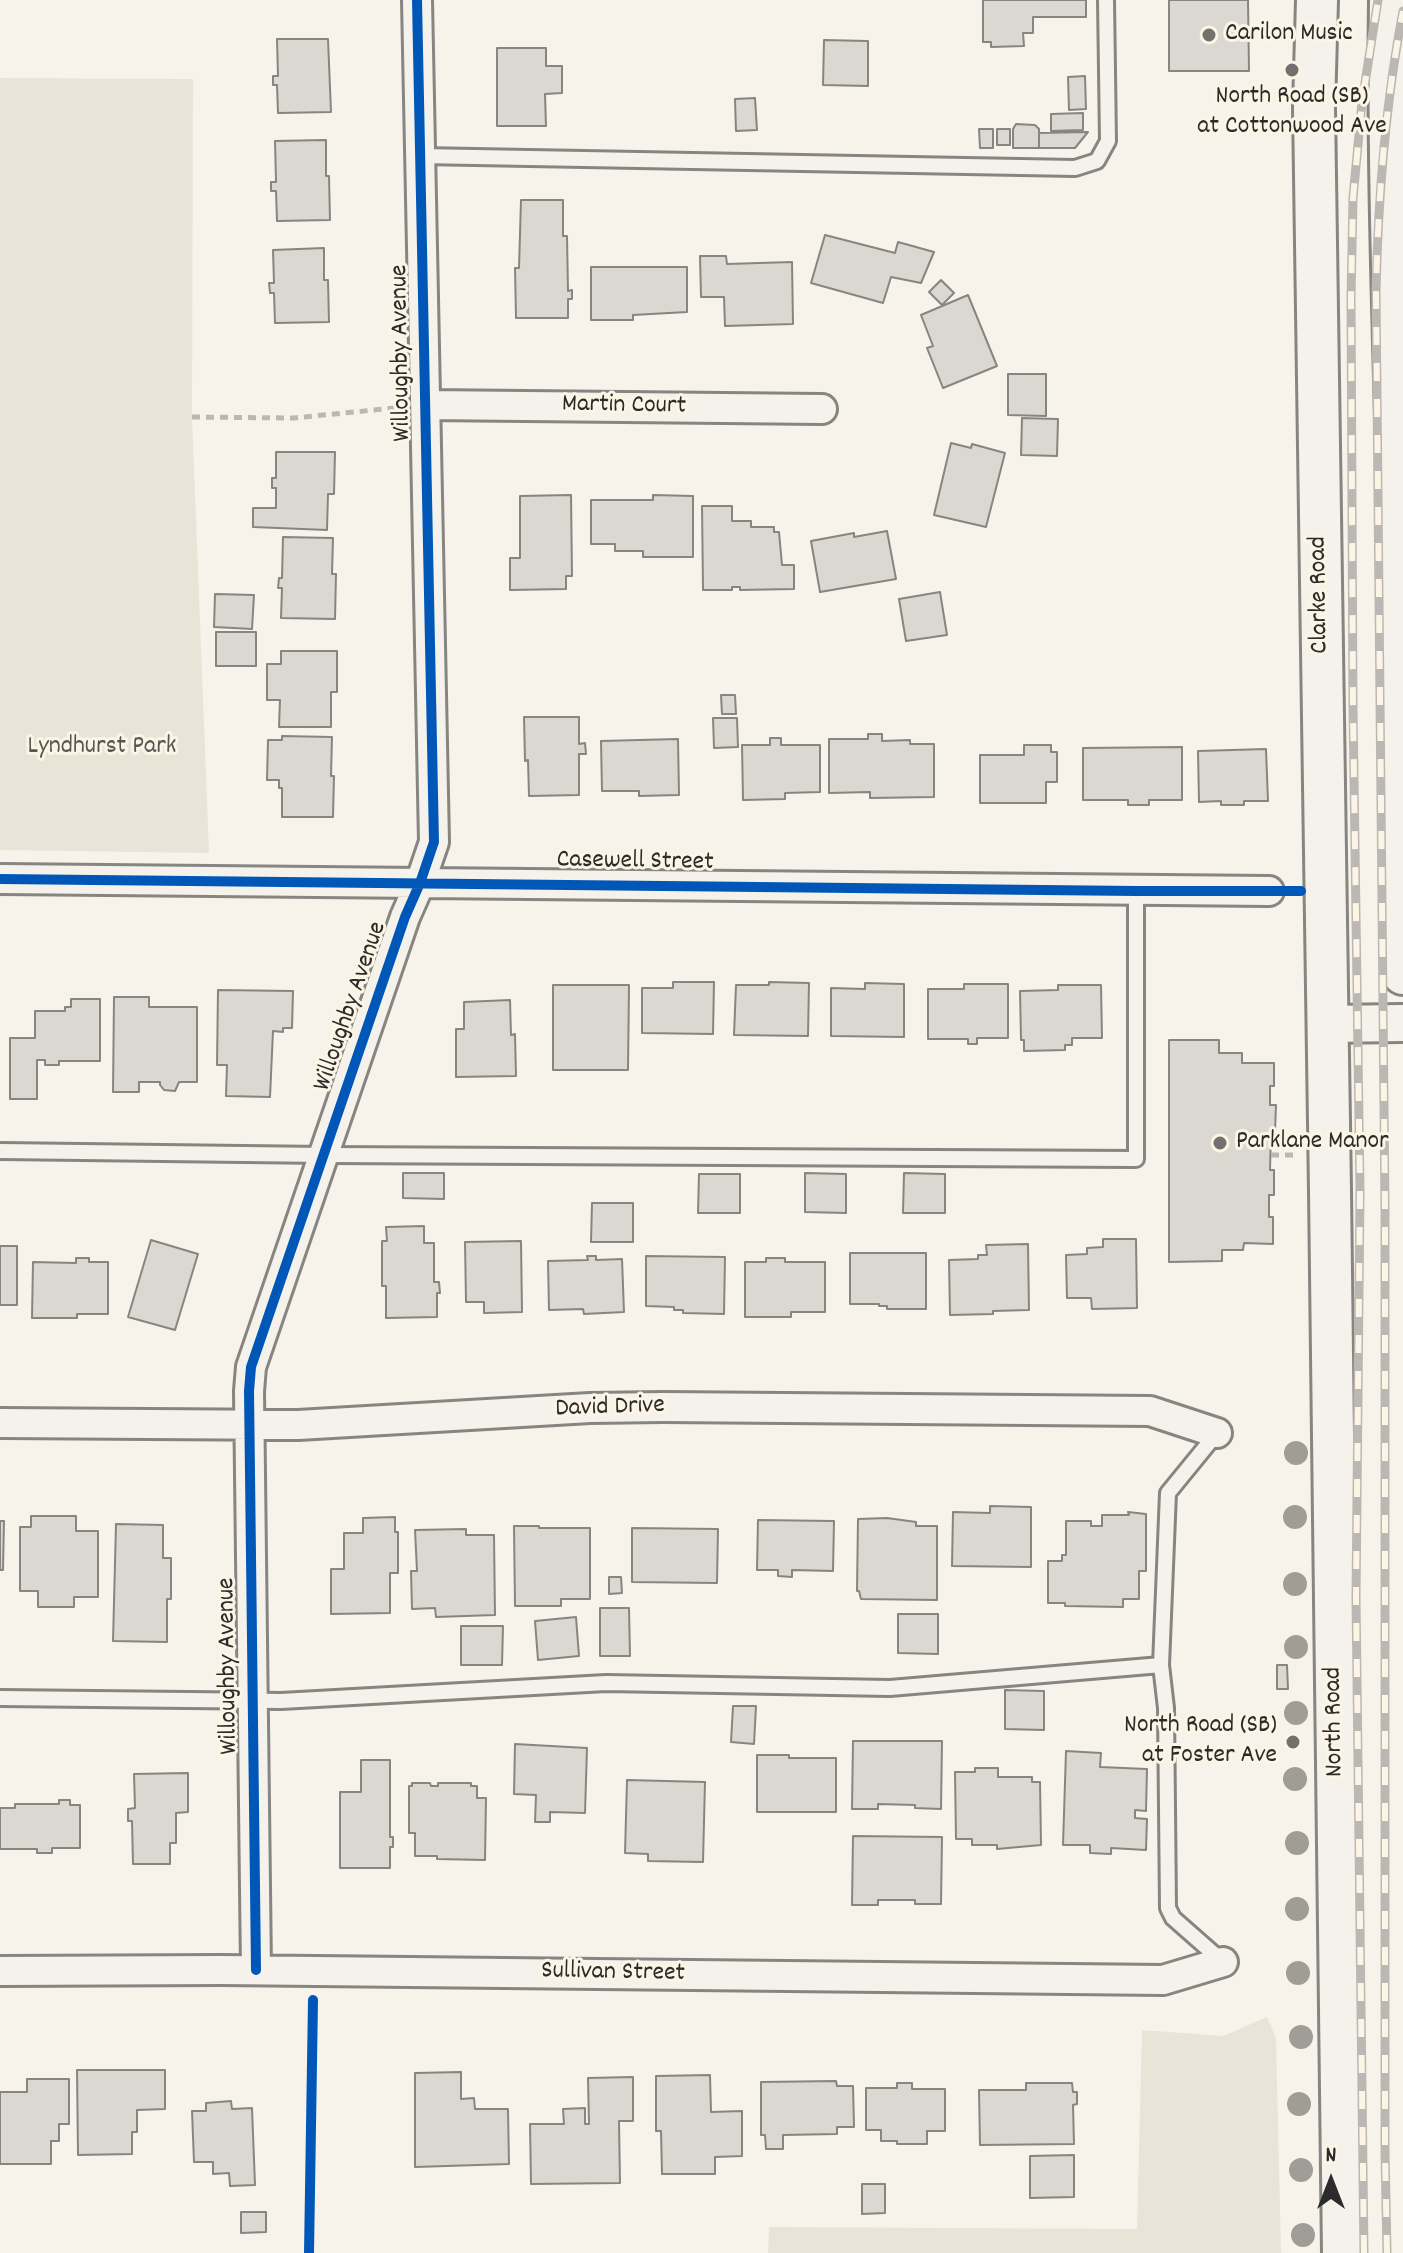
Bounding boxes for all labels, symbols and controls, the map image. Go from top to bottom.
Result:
place label: Carilon Music [1225,19,1353,51]
marker: Carilon Music [1200,26,1218,44]
marker: North Road (SB) at Cottonwood Ave [1283,61,1301,79]
place label: North Road (SB) at Cottonwood Ave [1197,82,1387,144]
street label: Willoughby Avenue [386,264,420,442]
street label: Martin Court [562,390,686,424]
street label: Clarke Road [1304,536,1338,654]
park label: Lyndhurst Park [28,732,176,764]
street label: Casewell Street [556,846,714,880]
street label: Willoughby Avenue [308,918,396,1096]
place label: Parklane Manor [1236,1127,1389,1159]
marker: Parklane Manor [1211,1134,1229,1152]
street label: David Drive [555,1391,665,1427]
street label: Willoughby Avenue [213,1577,247,1755]
street label: North Road [1319,1667,1353,1777]
place label: North Road (SB) at Foster Ave [1124,1711,1277,1772]
marker: North Road (SB) at Foster Ave [1284,1733,1302,1751]
street label: Sullivan Street [541,1957,685,1991]
north arrow [1291,2141,1371,2221]
text: N [1326,2141,1336,2172]

